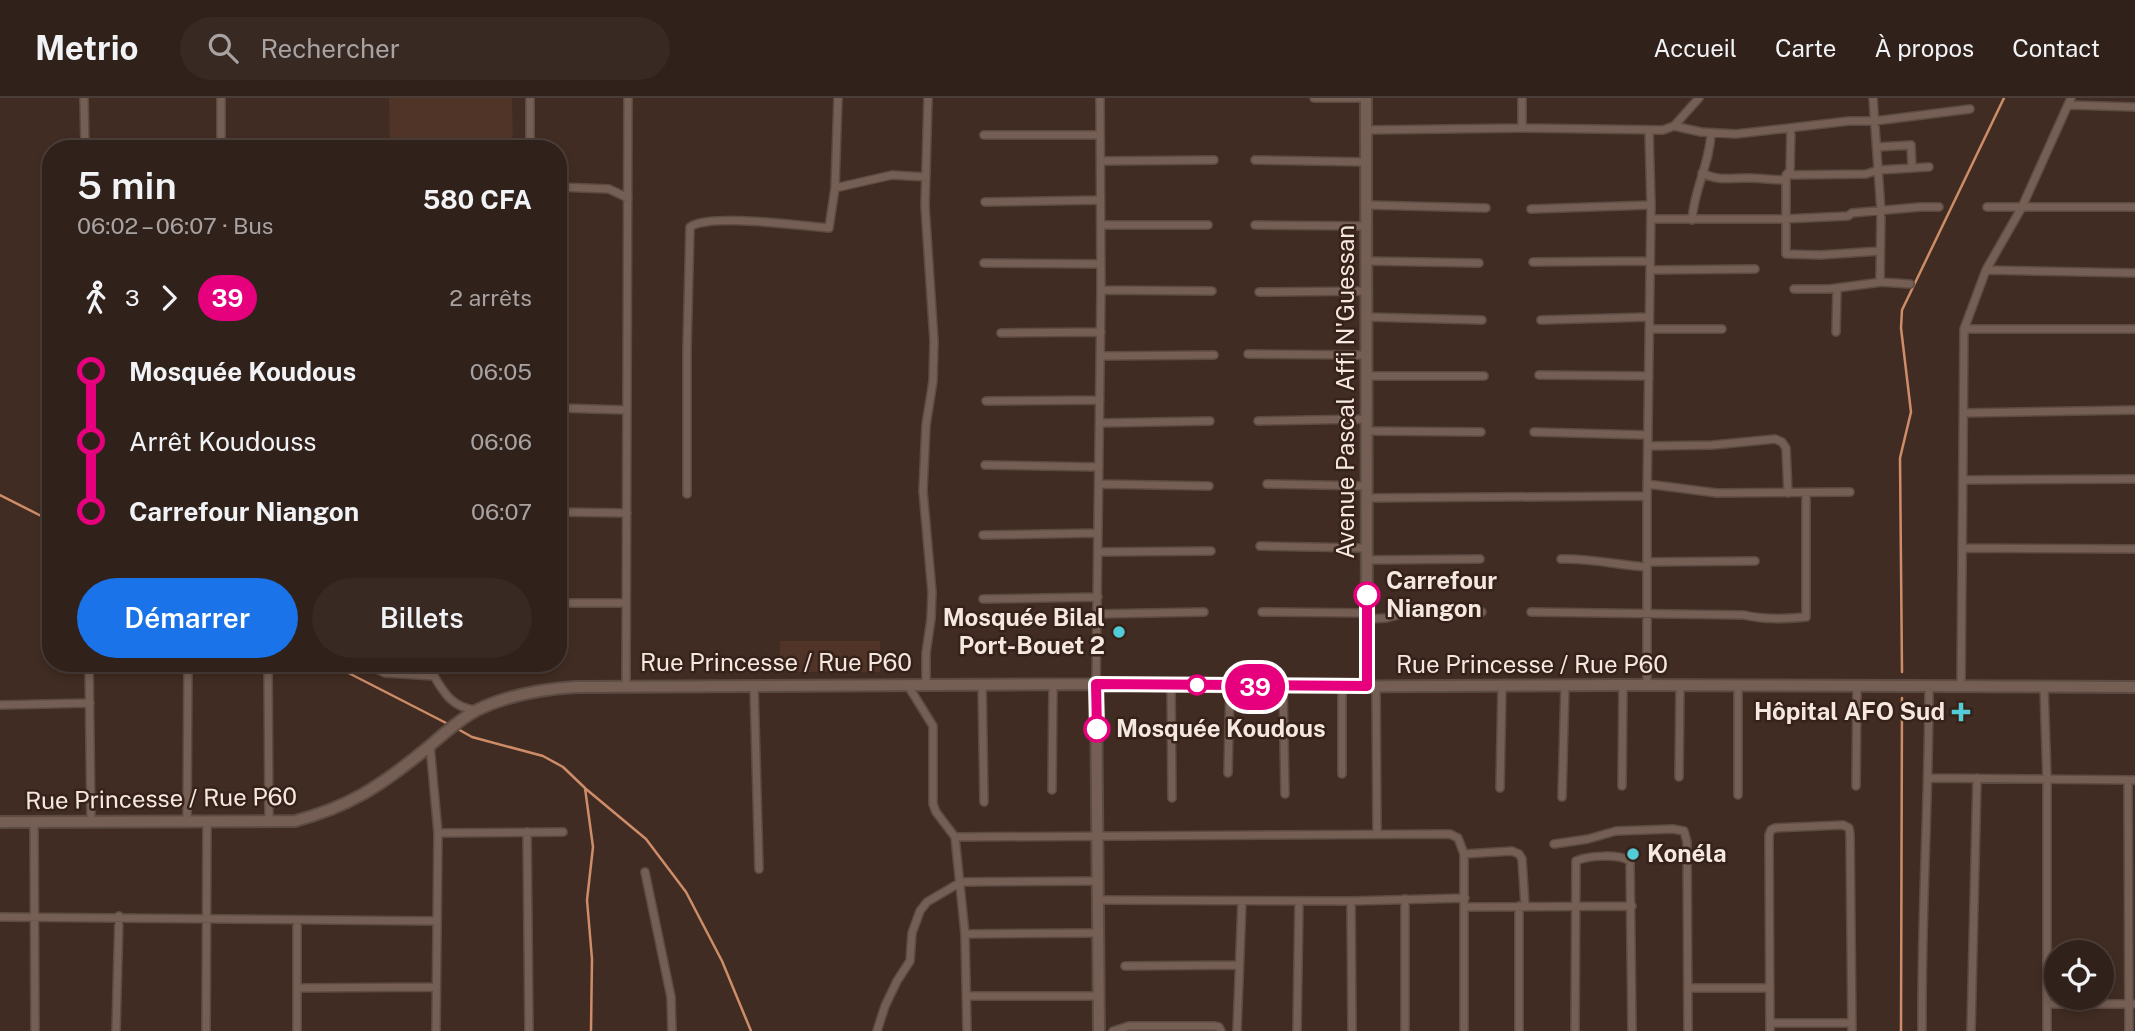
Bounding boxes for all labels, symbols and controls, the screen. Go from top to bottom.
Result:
search box [180,17,670,80]
text: Metrio [35,29,138,67]
icon: search [204,29,242,67]
text: Rechercher [260,33,400,64]
text: Accueil [1654,34,1737,62]
text: Carte [1775,34,1836,62]
text: À propos [1874,34,1974,62]
text: Contact [2012,34,2100,62]
text: 5 min [77,163,177,208]
text: 580 CFA [423,184,532,215]
text: 06:02 – 06:07 · Bus [77,212,273,239]
street label: Avenue Pascal Affi N'Guessan [1331,225,1359,559]
icon: walk [77,279,115,317]
icon: forward [150,279,188,317]
text: 3 [125,284,140,311]
text: 39 [212,284,243,312]
text: 2 arrêts [449,284,532,311]
text: Mosquée Koudous [129,356,356,387]
text: 06:05 [470,358,532,385]
text: Arrêt Koudouss [129,426,316,457]
text: 06:06 [470,428,532,455]
text: Carrefour Niangon [129,496,359,527]
text: 06:07 [471,498,532,525]
place label: Carrefour Niangon [1386,566,1497,622]
button: Démarrer [77,578,298,658]
button: Billets [312,578,532,658]
marker: Carrefour Niangon [1354,582,1380,608]
place label: Mosquée Bilal Port-Bouet 2 [943,603,1105,659]
marker: Mosquée Bilal Port-Bouet 2 [1111,624,1127,640]
street label: Rue Princesse / Rue P60 [640,648,912,676]
street label: Rue Princesse / Rue P60 [1396,650,1668,678]
line badge: 39 [1224,664,1286,710]
text: 39 [1239,673,1271,701]
unlabelled marker [1187,675,1207,695]
place label: Hôpital AFO Sud [1754,697,1945,725]
marker: Hôpital AFO Sud [1951,702,1971,722]
place label: Mosquée Koudous [1116,714,1326,742]
marker: Mosquée Koudous [1084,716,1110,742]
street label: Rue Princesse / Rue P60 [25,782,297,814]
place label: Konéla [1647,839,1727,867]
marker: Konéla [1625,846,1641,862]
map controls [2044,940,2114,1010]
button: locate [2044,940,2114,1010]

